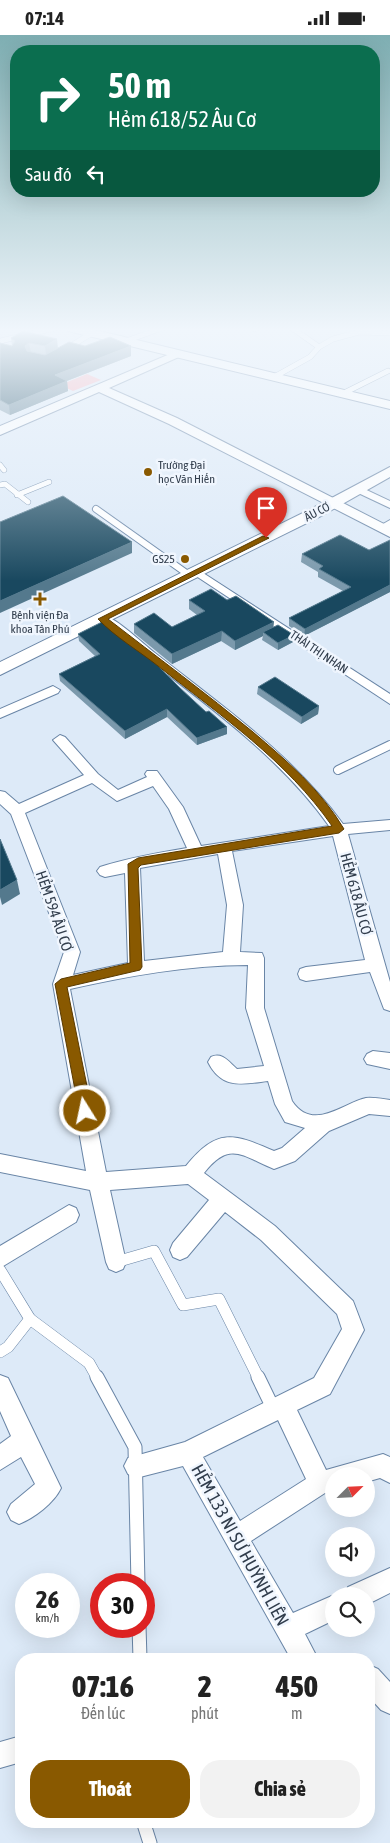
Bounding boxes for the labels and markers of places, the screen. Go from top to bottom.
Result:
place label: Trường Đại học Văn Hiến [158,458,215,486]
marker: Trường Đại học Văn Hiến [142,466,154,478]
pin [245,487,287,538]
place label: GS25 [152,552,175,566]
marker: GS25 [179,553,191,565]
marker: Bệnh viện Đa khoa Tân Phú [33,592,47,606]
place label: Bệnh viện Đa khoa Tân Phú [11,608,70,636]

